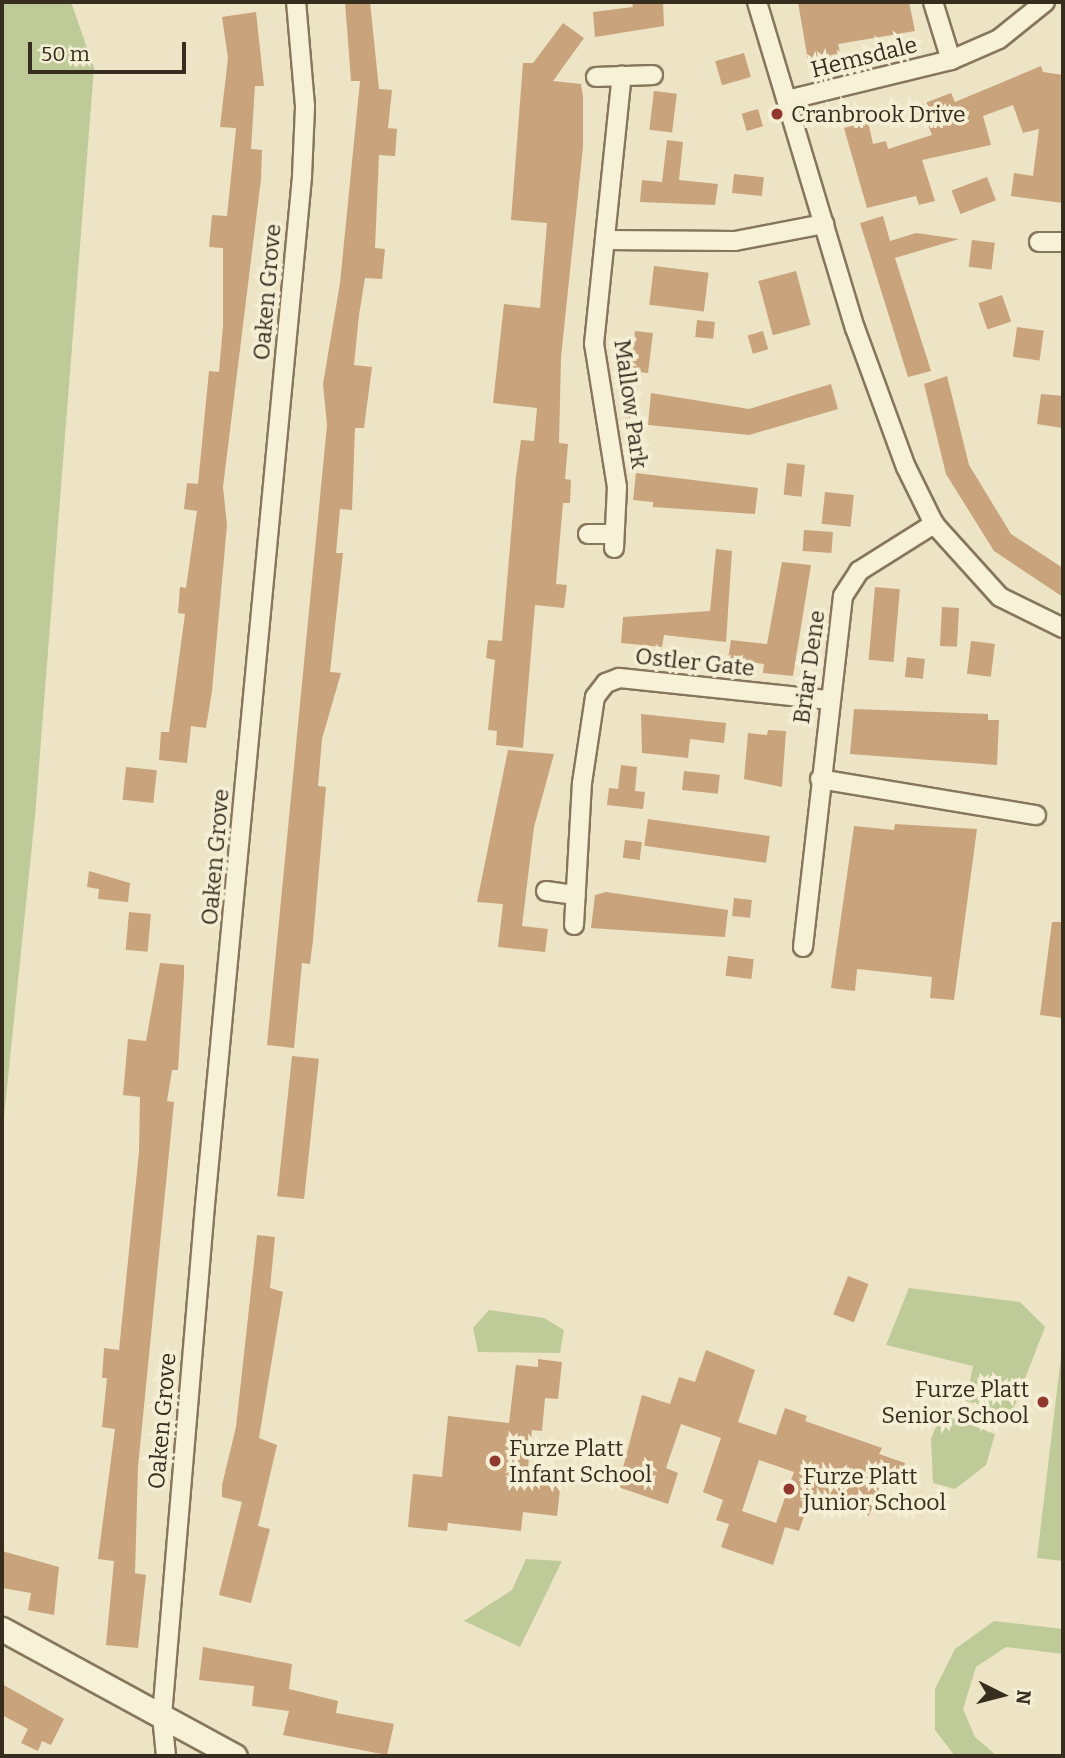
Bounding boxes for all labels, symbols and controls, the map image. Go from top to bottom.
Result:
scale bar [32,28,189,72]
street label: Hemsdale [808,30,920,84]
text: 50 m [41,41,90,67]
place label: Cranbrook Drive [791,100,965,128]
marker: Cranbrook Drive [769,106,785,122]
street label: Oaken Grove [247,223,287,361]
street label: Mallow Park [608,338,654,470]
street label: Briar Dene [787,609,831,725]
street label: Ostler Gate [634,642,756,682]
street label: Oaken Grove [195,788,235,926]
street label: Oaken Grove [142,1352,182,1490]
place label: Furze Platt Senior School [881,1375,1029,1429]
marker: Furze Platt Senior School [1035,1394,1051,1410]
place label: Furze Platt Infant School [509,1434,652,1488]
marker: Furze Platt Infant School [487,1453,503,1469]
place label: Furze Platt Junior School [803,1462,946,1516]
marker: Furze Platt Junior School [781,1481,797,1497]
north arrow [967,1660,1037,1730]
text: N [1011,1689,1036,1706]

